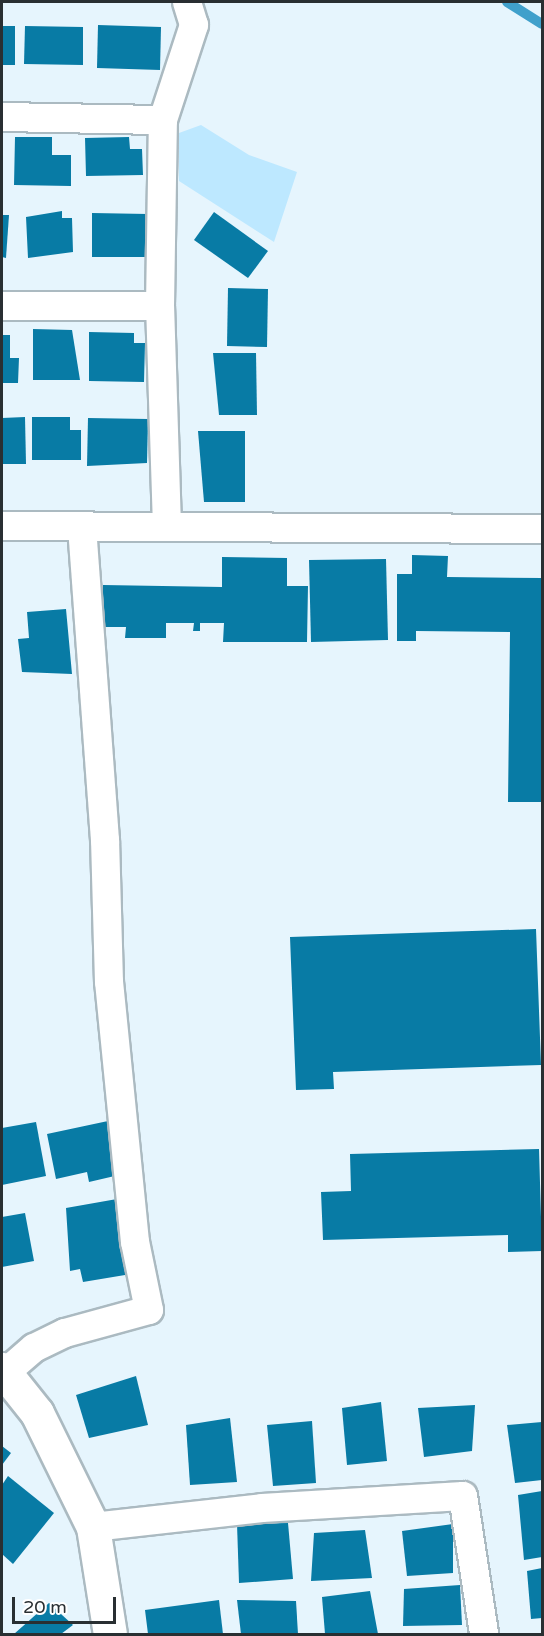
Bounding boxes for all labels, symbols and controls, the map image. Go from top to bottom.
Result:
scale bar [15,1585,118,1623]
text: 20 m [23,1596,67,1618]

